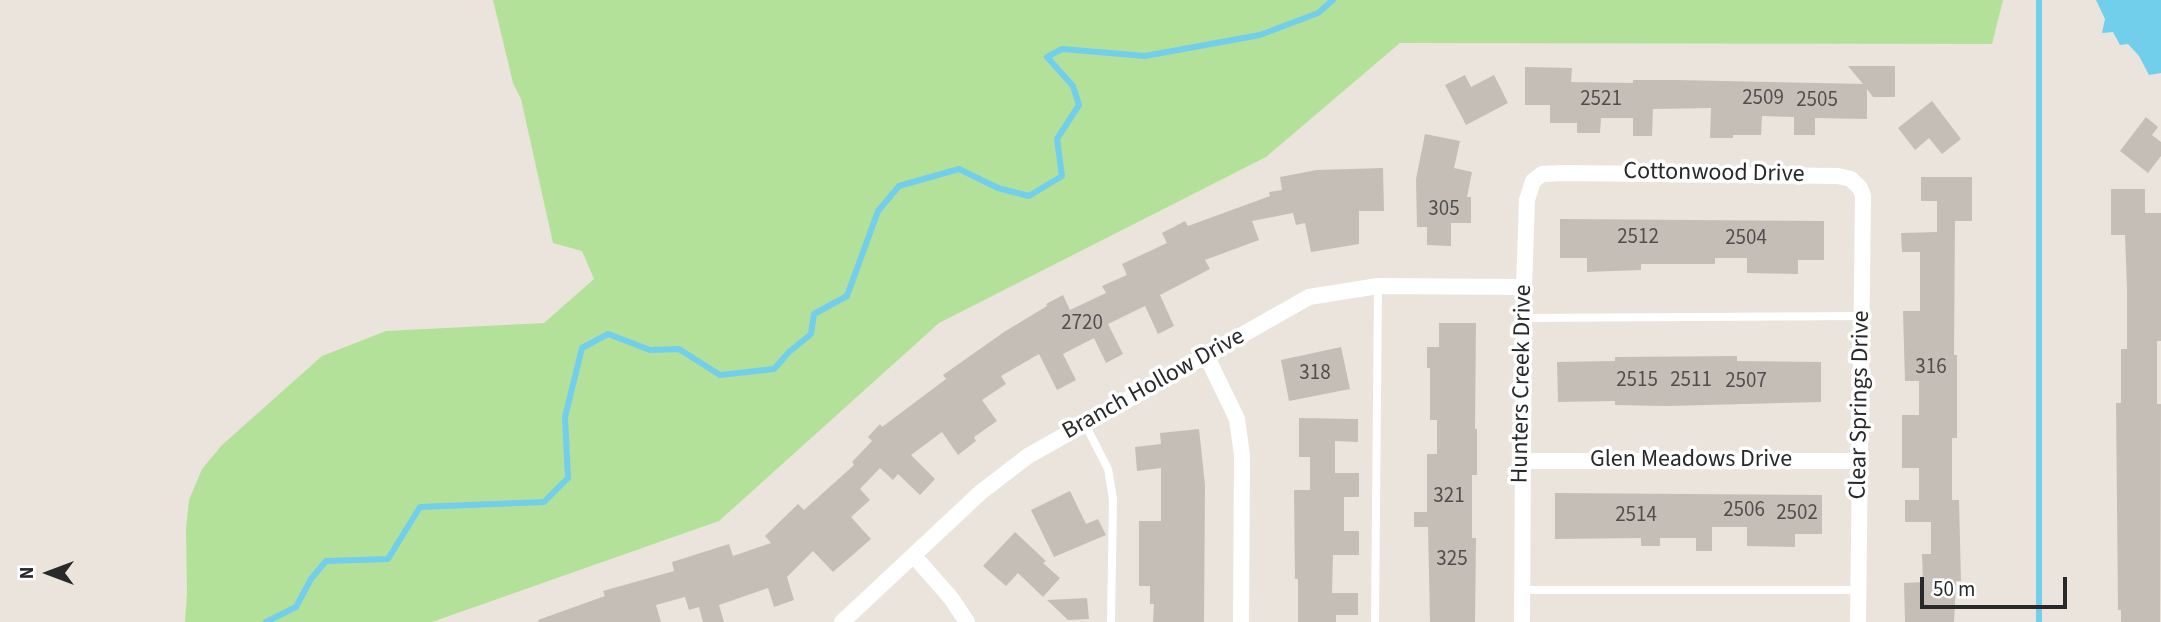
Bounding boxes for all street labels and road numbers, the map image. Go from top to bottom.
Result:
street label: Cottonwood Drive [1623,158,1805,190]
street label: Hunters Creek Drive [1507,284,1539,484]
street label: Clear Springs Drive [1845,310,1877,500]
street label: Branch Hollow Drive [1058,323,1250,447]
street label: Glen Meadows Drive [1590,447,1792,475]

